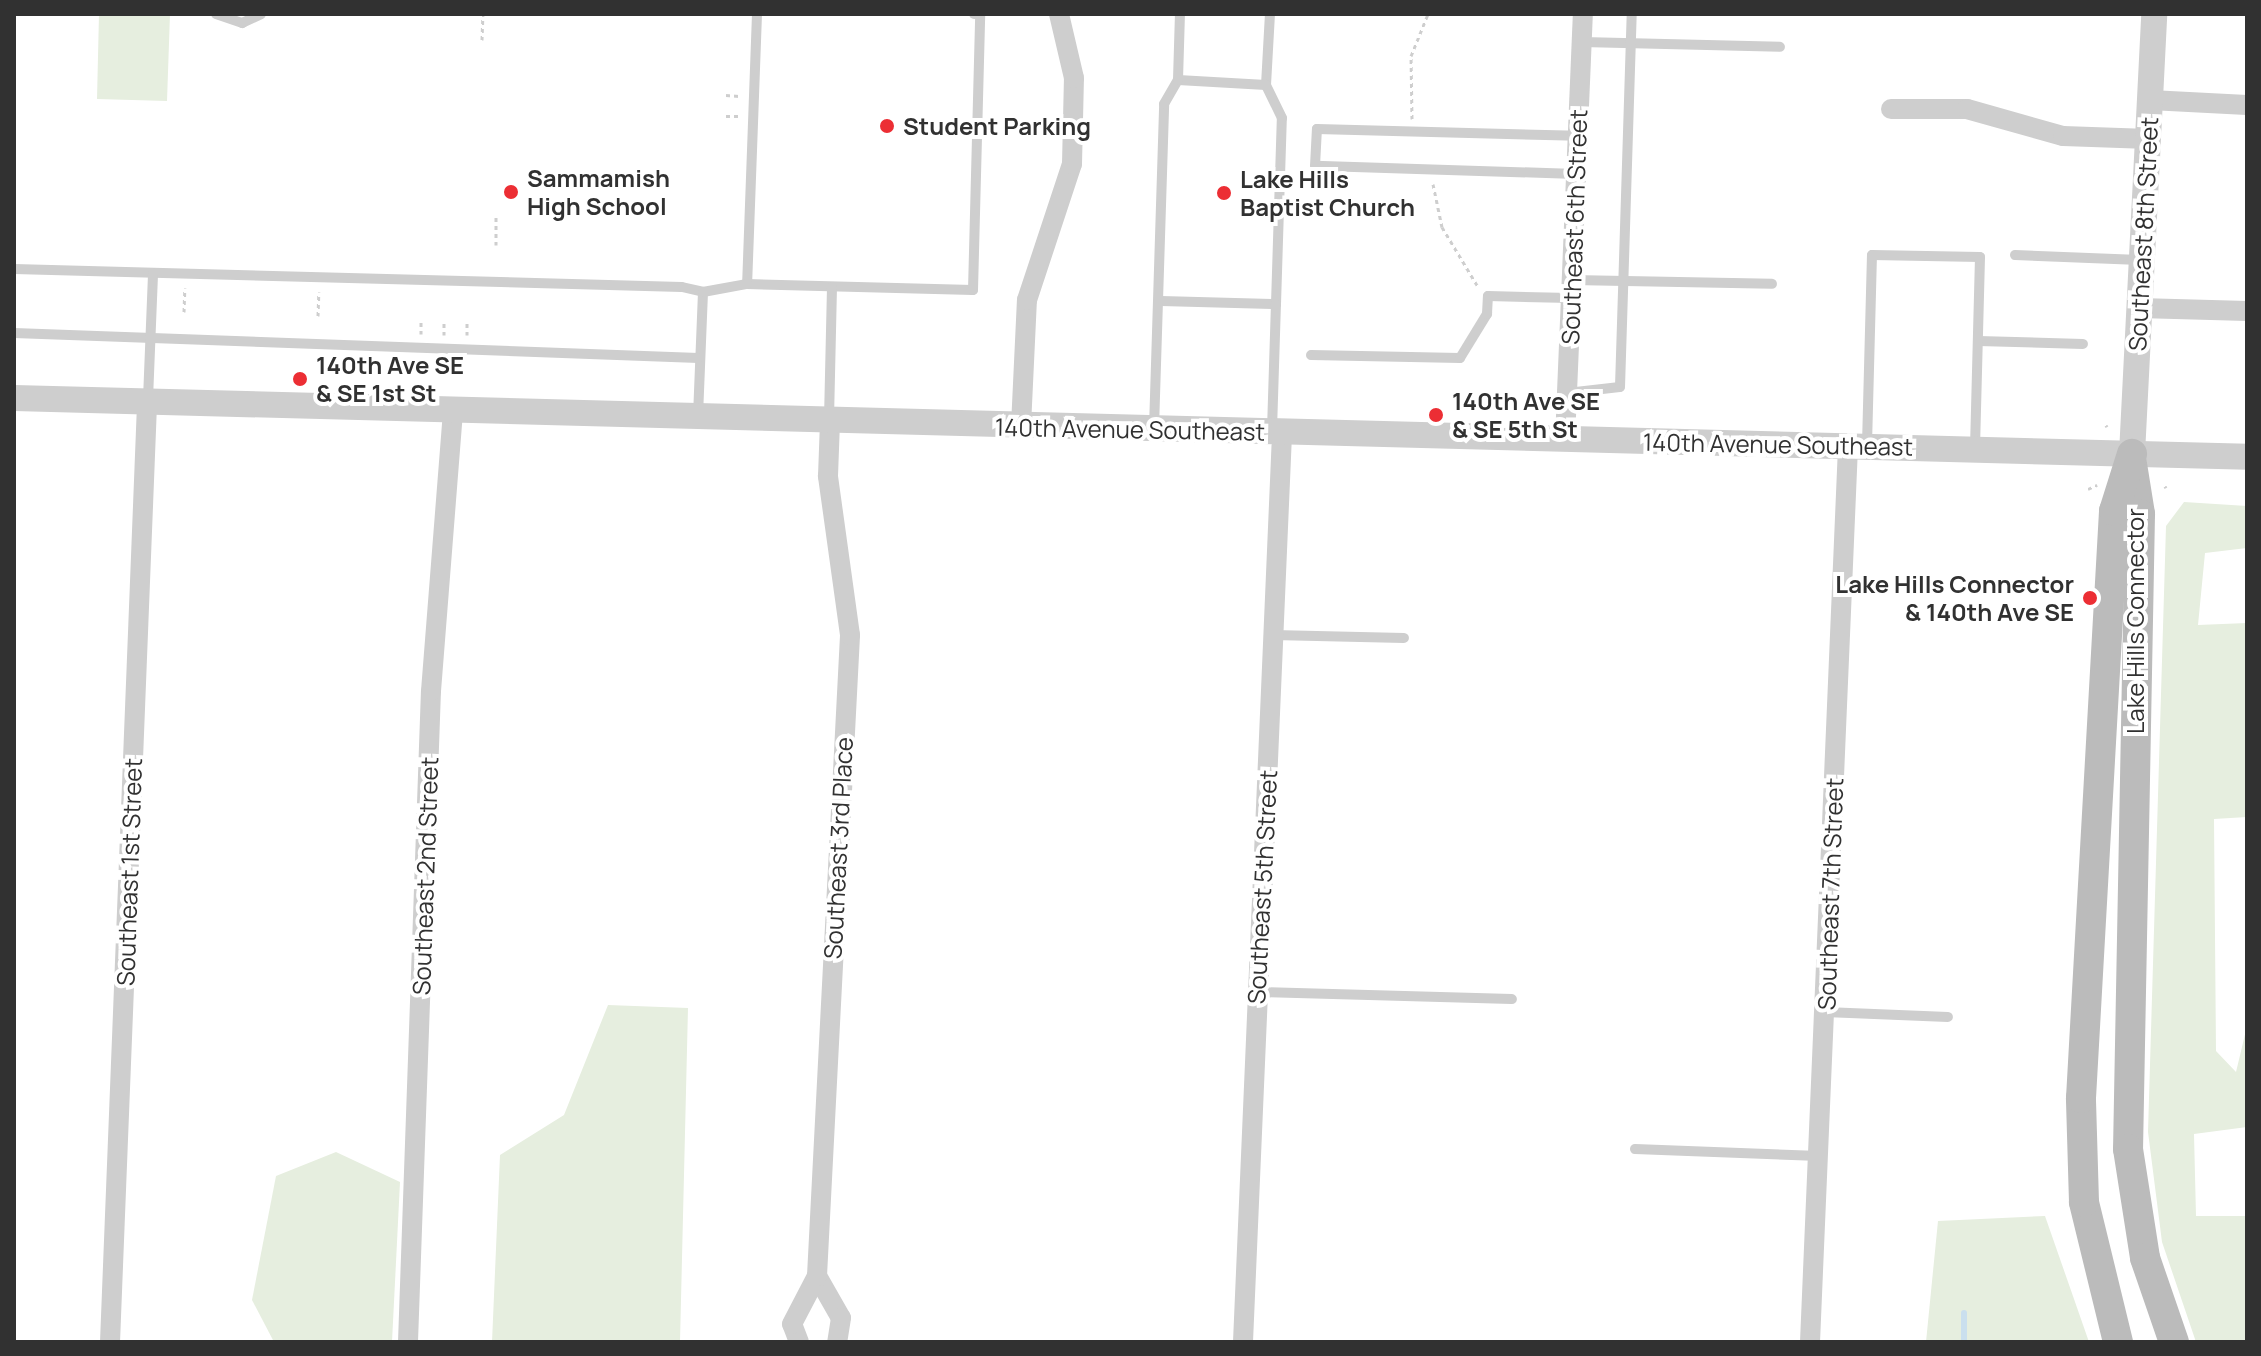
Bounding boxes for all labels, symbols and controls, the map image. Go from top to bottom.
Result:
street label: Southeast 6th Street [1556,109,1592,345]
place label: Student Parking [903,112,1091,140]
street label: Southeast 8th Street [2122,116,2164,352]
marker: Student Parking [878,117,896,135]
place label: Sammamish High School [527,164,670,220]
place label: Lake Hills Baptist Church [1240,165,1415,221]
marker: Sammamish High School [502,183,520,201]
marker: Lake Hills Baptist Church [1215,184,1233,202]
place label: 140th Ave SE & SE 1st St [316,351,464,407]
marker: 140th Ave SE & SE 1st St [291,370,309,388]
place label: 140th Ave SE & SE 5th St [1452,387,1600,443]
marker: 140th Ave SE & SE 5th St [1427,406,1445,424]
street label: 140th Avenue Southeast [995,412,1265,446]
street label: 140th Avenue Southeast [1643,427,1913,461]
street label: Lake Hills Connector [2121,508,2149,734]
place label: Lake Hills Connector & 140th Ave SE [1835,570,2074,626]
marker: Lake Hills Connector & 140th Ave SE [2081,589,2099,607]
street label: Southeast 3rd Place [818,736,858,960]
street label: Southeast 2nd Street [406,756,444,996]
street label: Southeast 1st Street [111,758,147,986]
street label: Southeast 5th Street [1241,769,1283,1005]
street label: Southeast 7th Street [1812,777,1848,1011]

